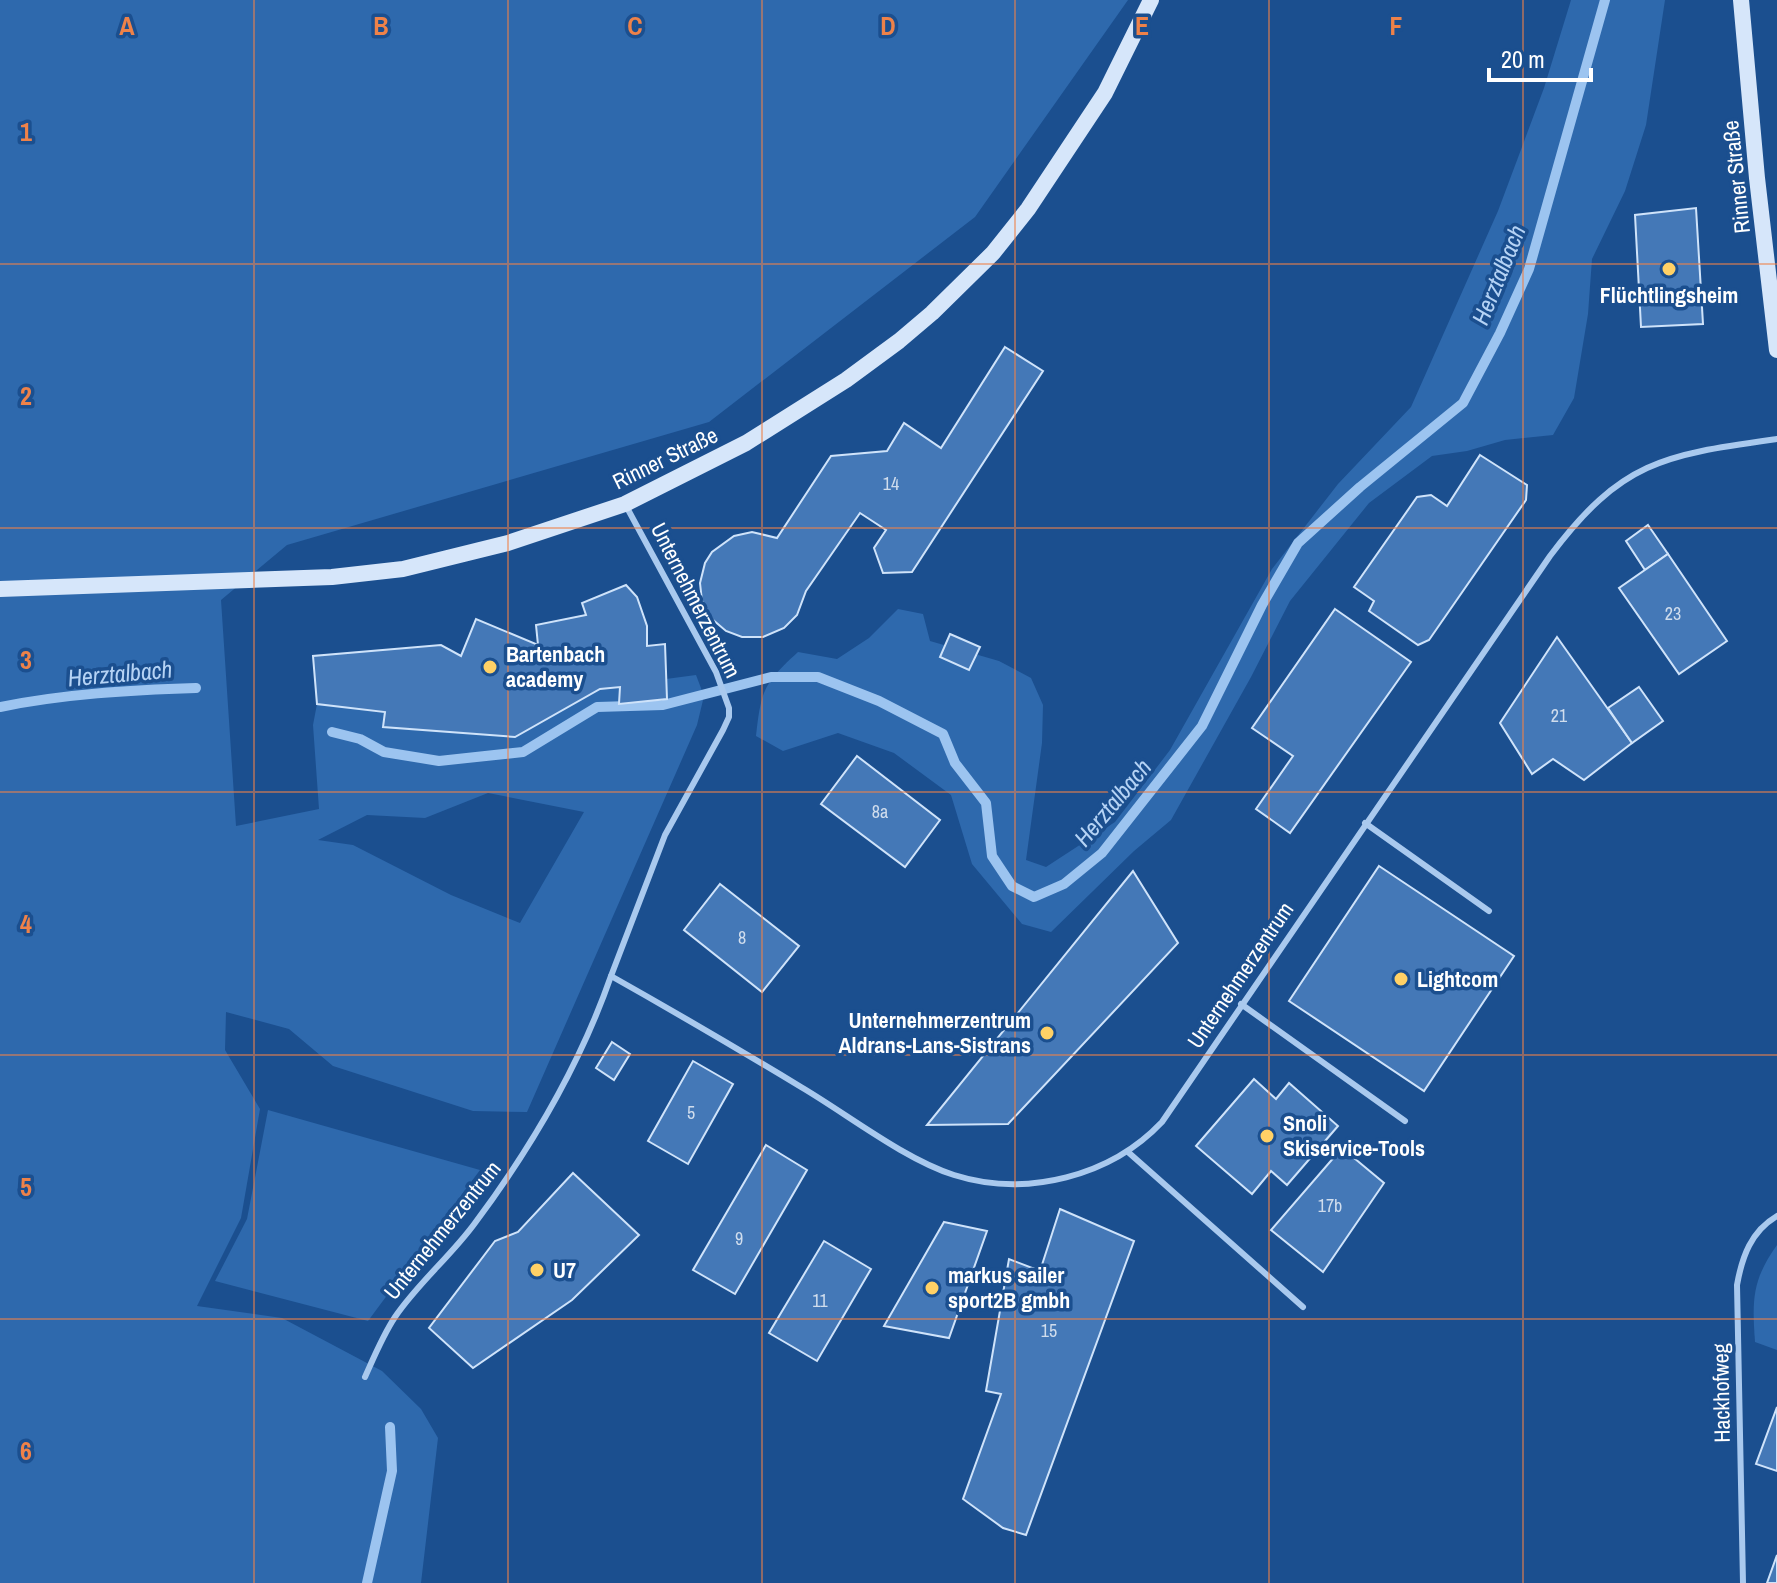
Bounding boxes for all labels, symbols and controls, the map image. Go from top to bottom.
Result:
text: A [119,8,135,43]
text: B [373,8,389,43]
text: C [627,8,643,43]
text: D [880,8,896,43]
text: E [1135,8,1149,43]
text: F [1389,8,1403,43]
scale bar [1489,32,1591,82]
text: 20 m [1501,43,1545,75]
text: 1 [20,114,32,149]
street label: Rinner Straße [1715,119,1757,235]
water label: Herztalbach [1464,220,1533,329]
marker: Flüchtlingsheim [1660,260,1678,278]
place label: Flüchtlingsheim [1600,280,1738,310]
text: 2 [20,378,32,413]
street label: Rinner Straße [608,420,722,496]
house number: 14 [883,471,899,496]
street label: Unternehmerzentrum [644,517,748,683]
house number: 23 [1665,601,1681,626]
place label: Bartenbach academy [506,639,605,694]
text: 3 [20,642,32,677]
water label: Herztalbach [66,652,174,694]
marker: Bartenbach academy [481,658,499,676]
house number: 21 [1551,703,1568,728]
water label: Herztalbach [1066,752,1158,853]
house number: 8a [872,799,888,824]
street label: Unternehmerzentrum [1180,896,1300,1054]
text: 4 [20,906,32,941]
house number: 8 [738,925,746,950]
place label: Lightcom [1417,964,1498,994]
marker: Lightcom [1392,970,1410,988]
place label: Unternehmerzentrum Aldrans-Lans-Sistrans [839,1005,1031,1060]
marker: Unternehmerzentrum Aldrans-Lans-Sistrans [1038,1024,1056,1042]
house number: 5 [687,1100,695,1125]
place label: Snoli Skiservice-Tools [1283,1108,1425,1163]
marker: Snoli Skiservice-Tools [1258,1127,1276,1145]
street label: Unternehmerzentrum [377,1154,507,1306]
text: 5 [20,1169,32,1204]
house number: 17b [1318,1193,1342,1218]
house number: 9 [735,1226,743,1251]
place label: U7 [553,1255,576,1285]
place label: markus sailer sport2B gmbh [948,1260,1070,1315]
marker: U7 [528,1261,546,1279]
marker: markus sailer sport2B gmbh [923,1279,941,1297]
house number: 11 [812,1288,828,1313]
house number: 15 [1041,1318,1057,1343]
street label: Hackhofweg [1705,1343,1737,1443]
text: 6 [20,1433,32,1468]

